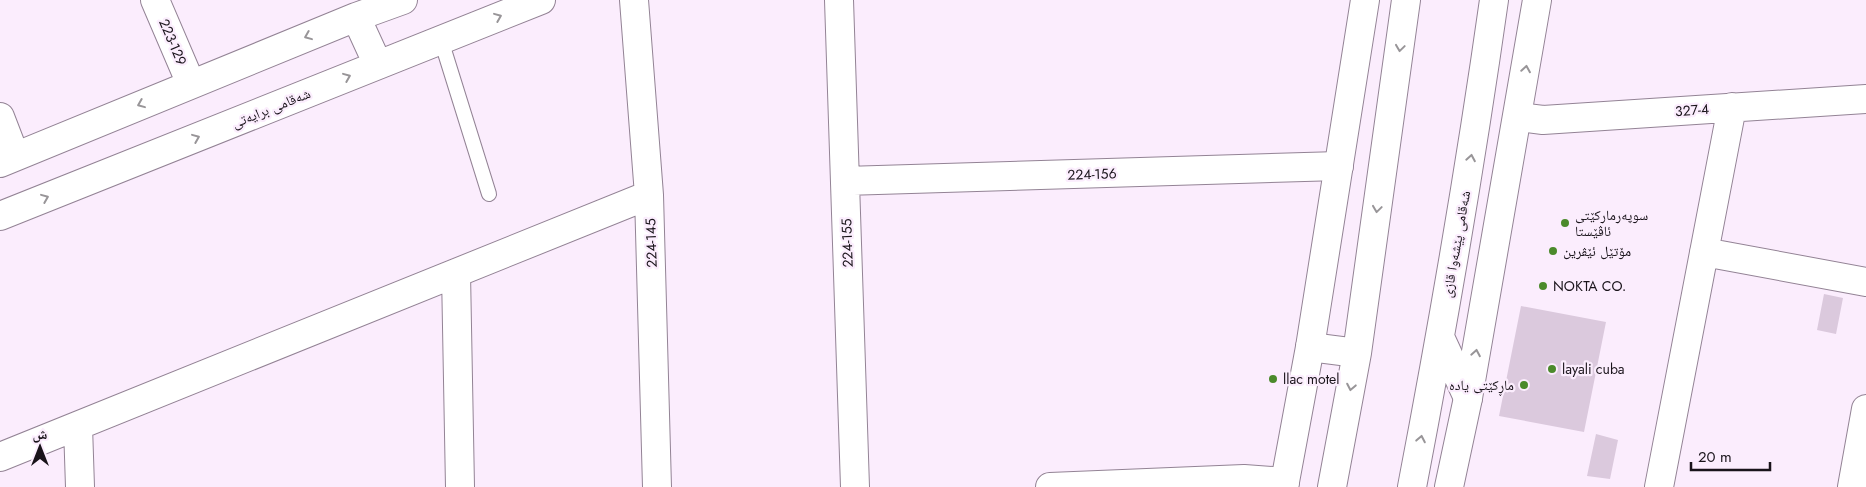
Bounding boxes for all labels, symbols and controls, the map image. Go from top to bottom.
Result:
one-way arrow [493,13,502,24]
street label: 223-129 [154,16,192,68]
one-way arrow [304,30,313,41]
one-way arrow [1395,44,1405,53]
one-way arrow [1520,65,1530,74]
one-way arrow [342,73,351,84]
street label: شەقامی برایەتی [229,83,313,133]
one-way arrow [138,99,146,109]
street label: 327-4 [1674,99,1710,121]
one-way arrow [191,133,200,144]
one-way arrow [1465,154,1475,163]
street label: 224-156 [1067,163,1117,185]
street label: شەقامی پێشەوا قازی [1437,189,1475,299]
one-way arrow [40,194,49,204]
place label: سوپەرمارکێتی ئاڤێستا [1575,205,1648,241]
one-way arrow [1372,206,1383,214]
marker: سوپەرمارکێتی ئاڤێستا [1559,217,1571,229]
street label: 224-145 [640,218,662,268]
street label: 224-155 [836,218,858,268]
place label: مۆتێل ئێڤرین [1563,241,1631,261]
marker: مۆتێل ئێڤرین [1547,245,1559,257]
place label: NOKTA CO. [1553,276,1626,296]
marker: NOKTA CO. [1537,280,1549,292]
one-way arrow [1470,349,1480,358]
place label: layali cuba [1562,359,1625,379]
marker: layali cuba [1546,363,1558,375]
place label: llac motel [1283,369,1339,389]
marker: llac motel [1267,373,1279,385]
place label: ماڕکێتی یادە [1449,375,1514,397]
marker: ماڕکێتی یادە [1518,379,1530,391]
one-way arrow [1346,383,1356,392]
north arrow [15,422,65,472]
text: ش [33,424,48,444]
one-way arrow [1416,435,1426,444]
scale bar [1691,440,1770,472]
text: 20 m [1698,446,1732,468]

